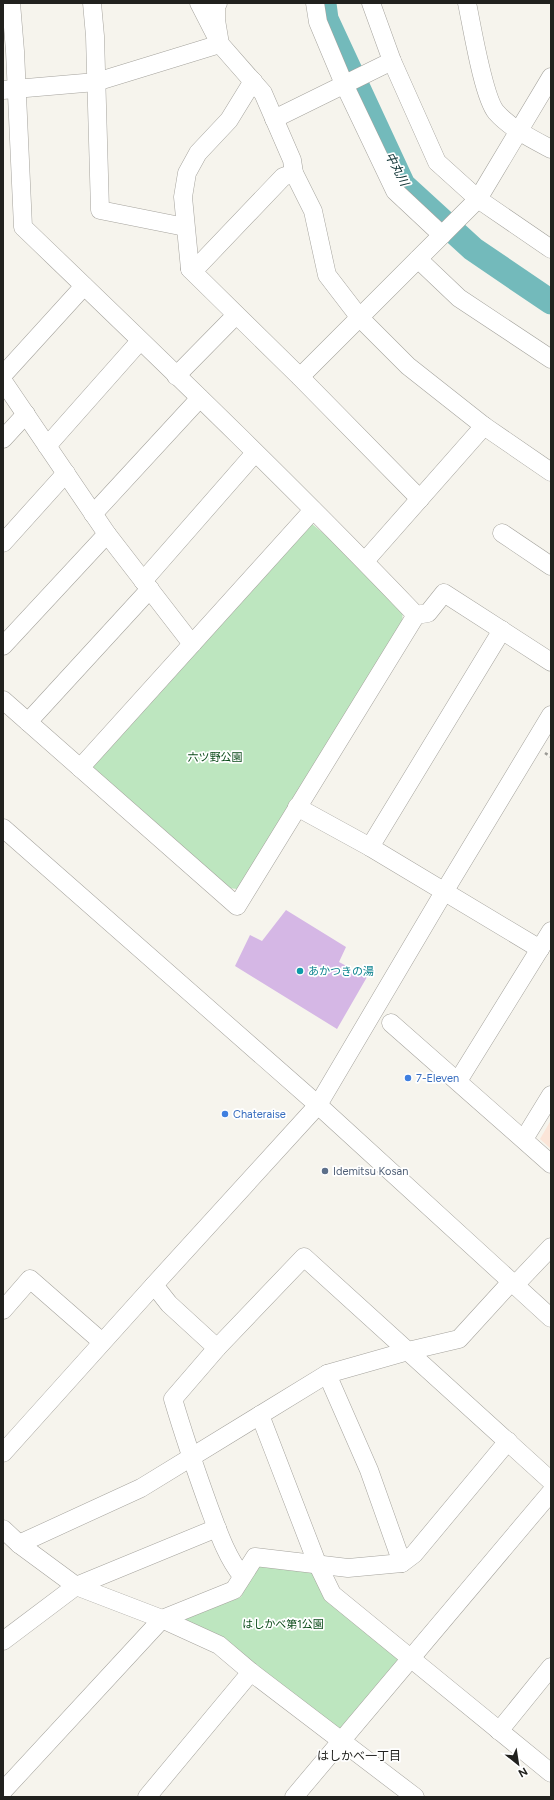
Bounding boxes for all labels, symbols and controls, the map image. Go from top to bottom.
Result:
water label: 中丸川 [382,150,413,190]
park label: 六ツ野公園 [188,751,243,764]
place label: あかつきの湯 [308,965,374,978]
marker: あかつきの湯 [295,966,305,976]
place label: 7-Eleven [416,1072,459,1085]
marker: 7-Eleven [403,1073,413,1083]
place label: Chateraise [233,1108,286,1121]
marker: Chateraise [220,1109,230,1119]
place label: Idemitsu Kosan [333,1165,408,1178]
marker: Idemitsu Kosan [320,1166,330,1176]
park label: はしかべ第1公園 [242,1618,324,1631]
north arrow [498,1744,538,1784]
district label: はしかべ一丁目 [317,1749,401,1763]
text: N [516,1764,530,1780]

